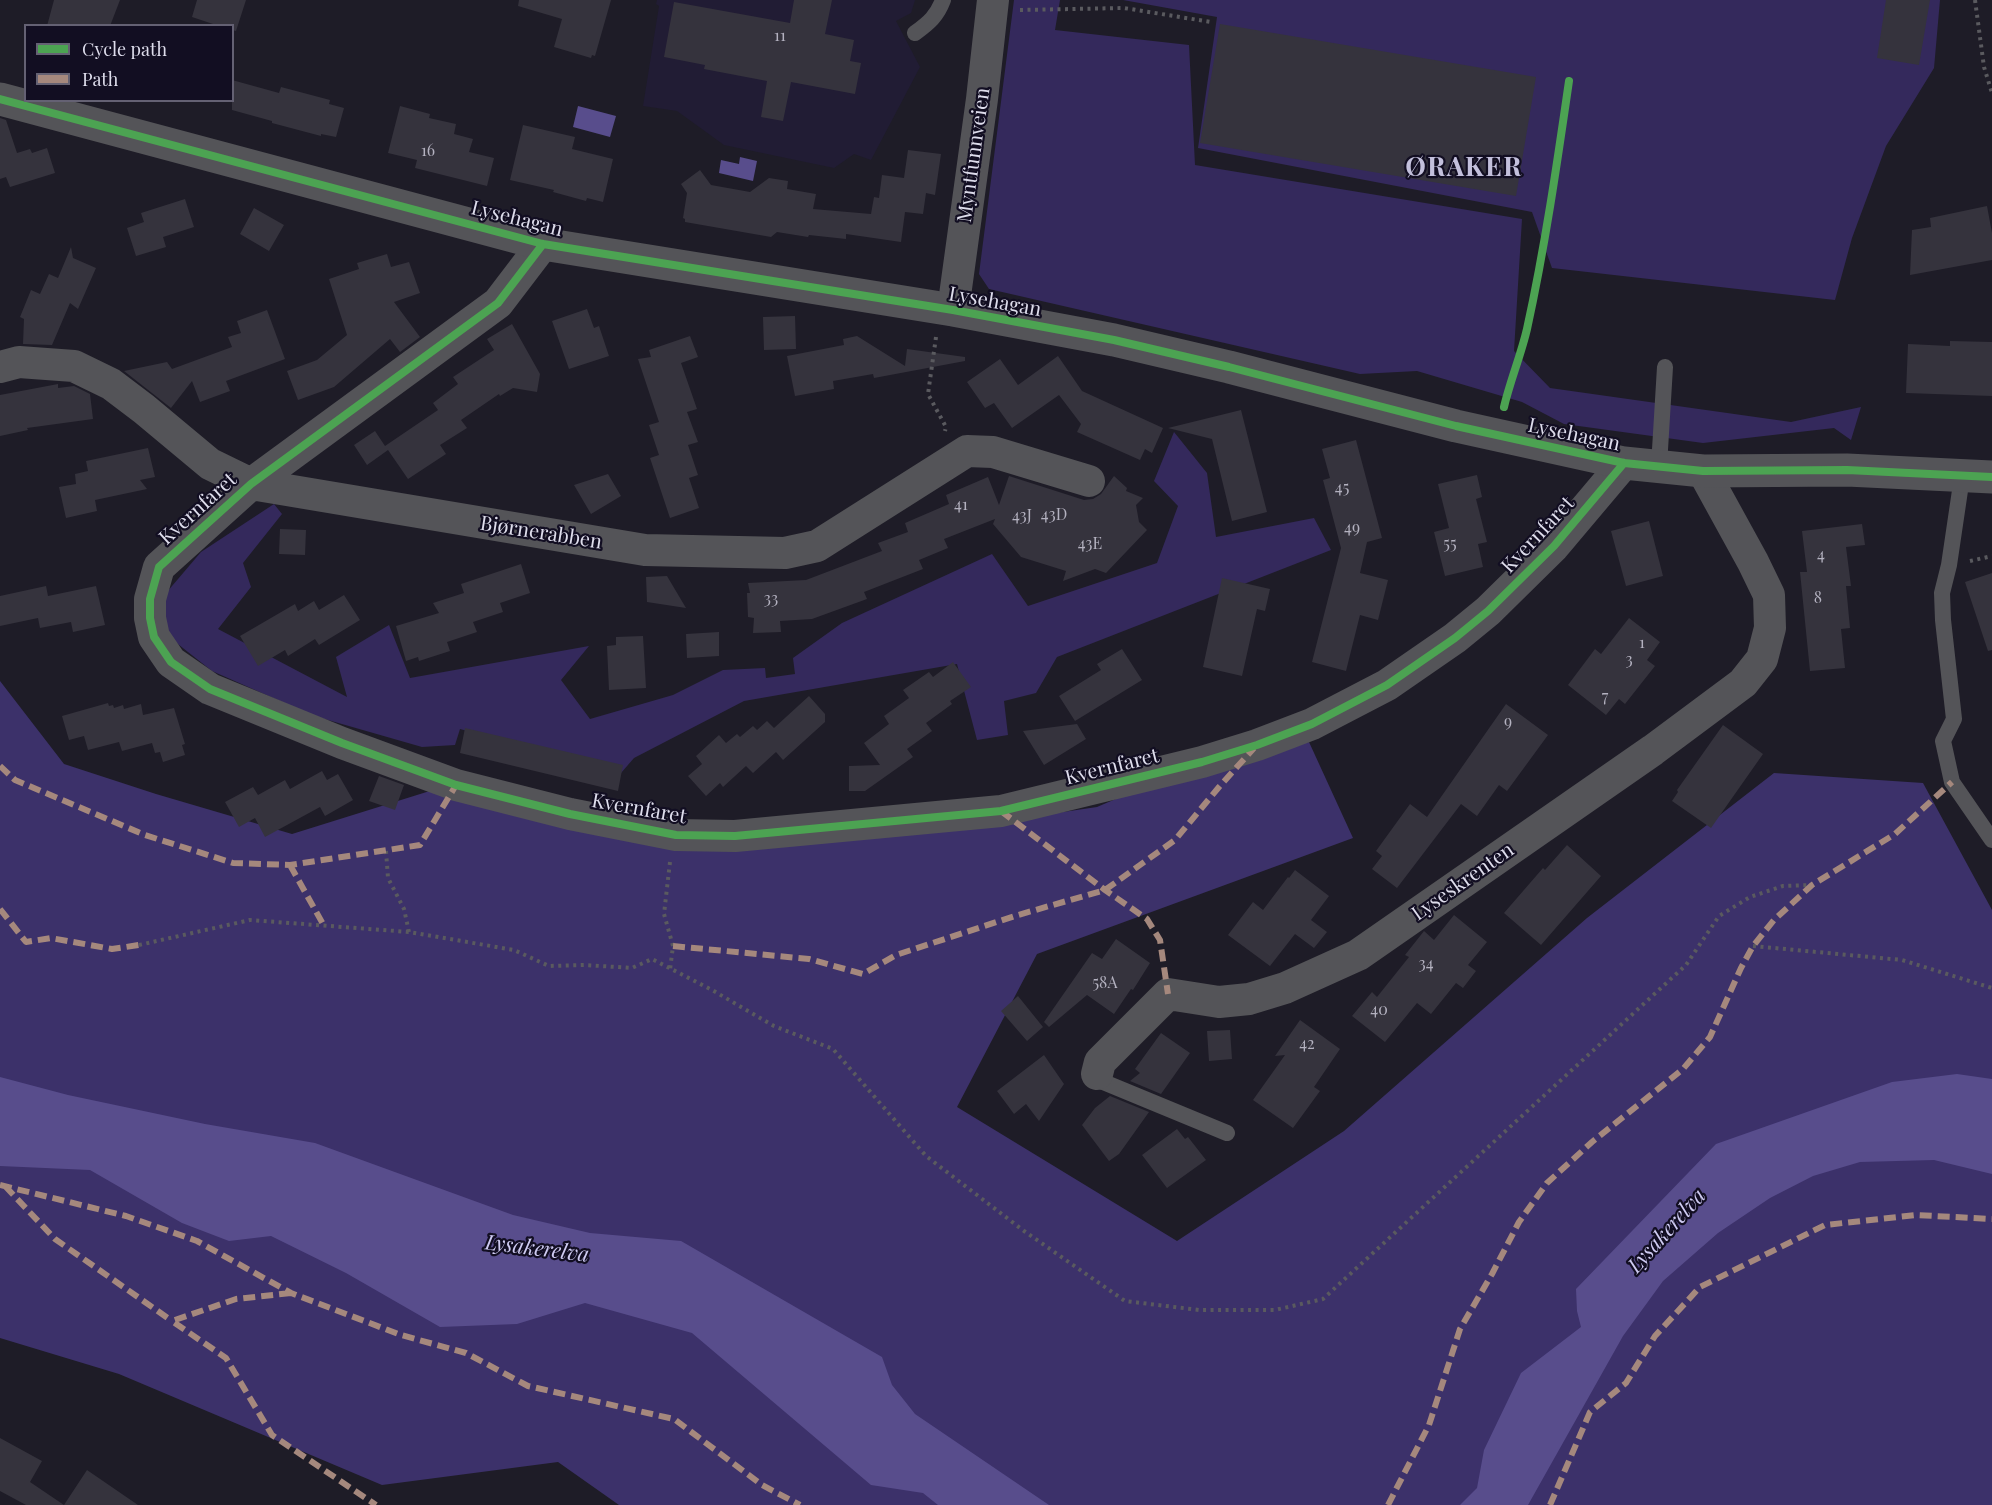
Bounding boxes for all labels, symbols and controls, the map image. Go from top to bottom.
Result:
legend [24,24,234,102]
house number: 11 [774,26,786,46]
text: Cycle path [82,37,167,61]
text: Path [82,67,118,91]
street label: Myntfunnveien [953,86,995,224]
house number: 16 [421,141,435,161]
district label: ØRAKER [1405,152,1523,184]
street label: Lysehagan [469,196,565,242]
street label: Lysehagan [947,282,1043,322]
street label: Lysehagan [1526,414,1622,456]
street label: Kvernfaret [154,468,242,550]
house number: 45 [1335,478,1349,498]
street label: Kvernfaret [1497,492,1579,578]
house number: 41 [954,495,968,515]
house number: 43D [1041,505,1067,525]
house number: 43J [1012,506,1032,526]
street label: Bjørnerabben [478,512,604,554]
house number: 49 [1344,518,1360,538]
house number: 43E [1078,534,1102,554]
house number: 55 [1443,534,1457,554]
house number: 4 [1817,545,1825,565]
house number: 8 [1814,588,1822,608]
house number: 33 [764,589,778,609]
house number: 1 [1639,633,1645,653]
house number: 3 [1625,650,1633,670]
house number: 7 [1602,687,1608,707]
house number: 9 [1504,712,1512,732]
street label: Kvernfaret [1063,744,1161,790]
street label: Kvernfaret [590,789,688,829]
street label: Lyseskrenten [1407,838,1519,926]
house number: 34 [1418,954,1434,974]
house number: 58A [1092,973,1118,993]
house number: 40 [1370,1000,1388,1020]
house number: 42 [1299,1034,1315,1054]
water label: Lysakerelva [1623,1184,1711,1278]
water label: Lysakerelva [484,1230,590,1268]

